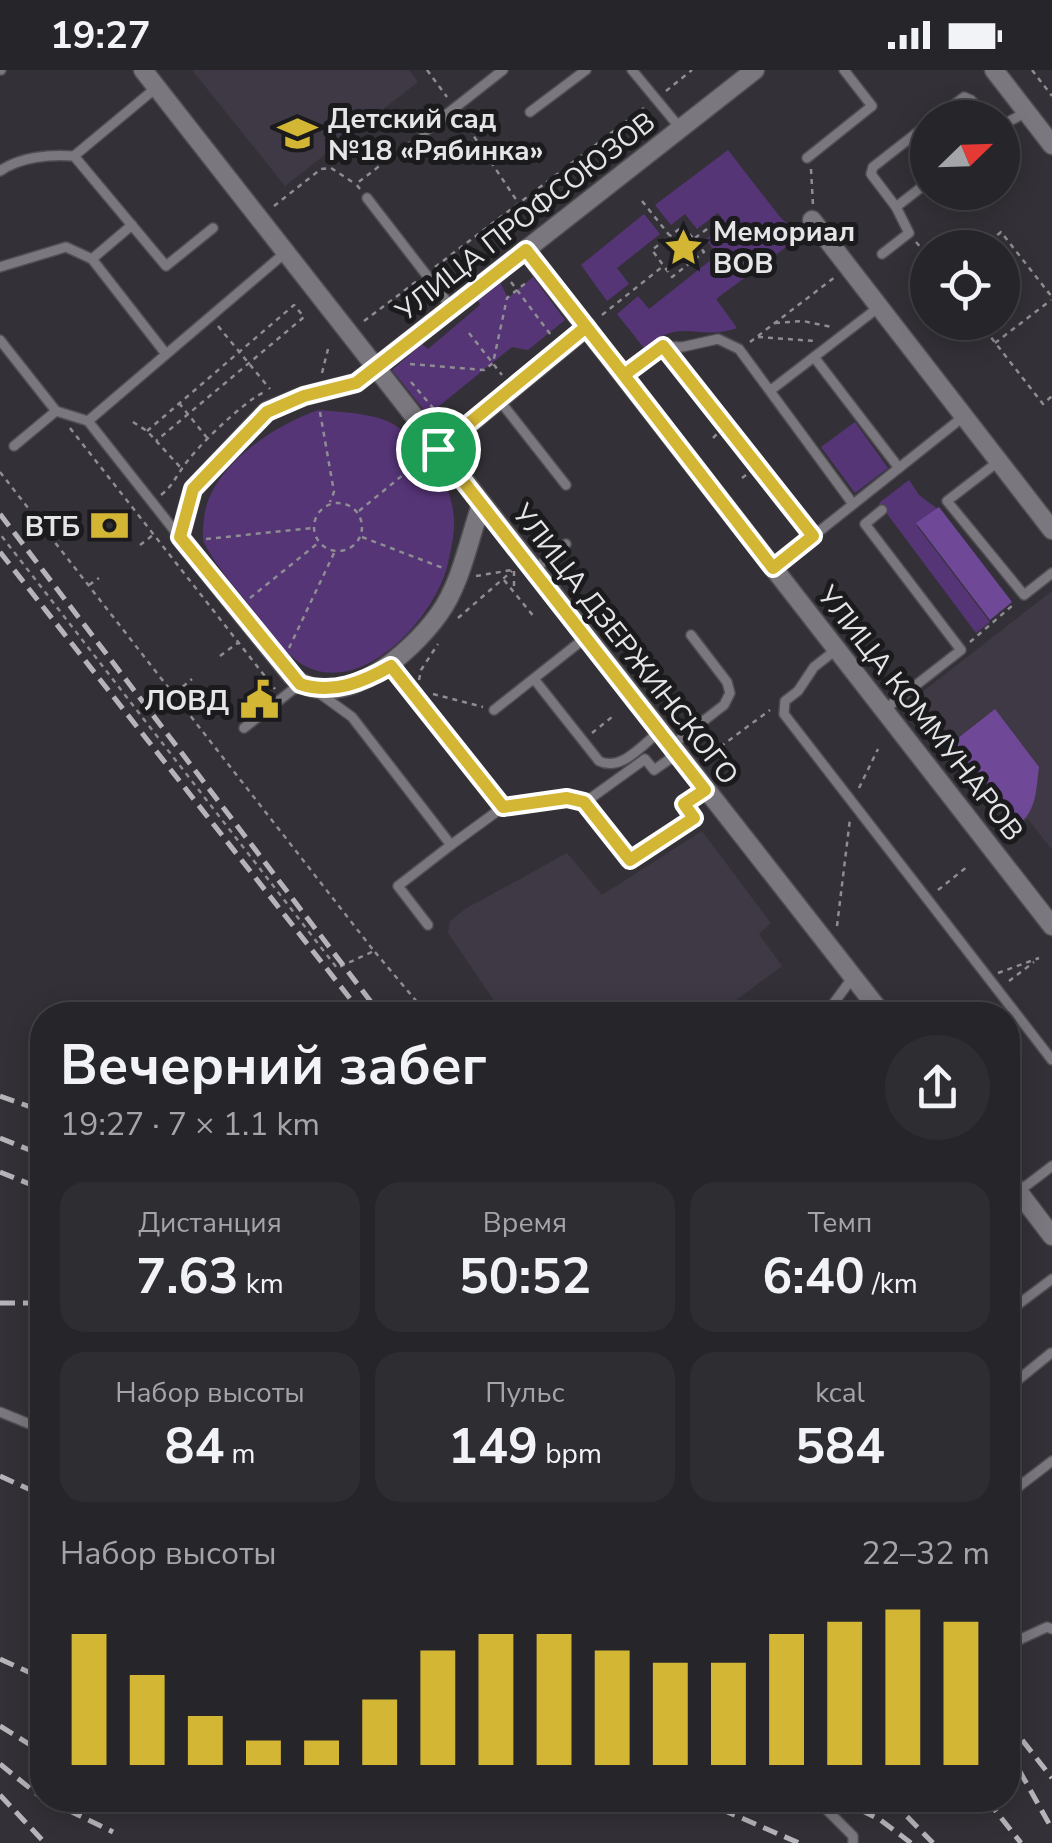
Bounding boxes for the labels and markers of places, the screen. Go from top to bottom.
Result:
place label: Детский сад №18 «Рябинка» [328,100,544,170]
school or university icon: Детский сад №18 «Рябинка» [277,113,319,155]
place label: Мемориал ВОВ [713,213,855,283]
place icon: Мемориал ВОВ [662,226,704,268]
pin [396,407,481,492]
bank icon: ВТБ [89,505,131,547]
place label: ВТБ [25,508,80,546]
public building icon: ЛОВД [238,679,280,721]
place label: ЛОВД [144,682,229,720]

